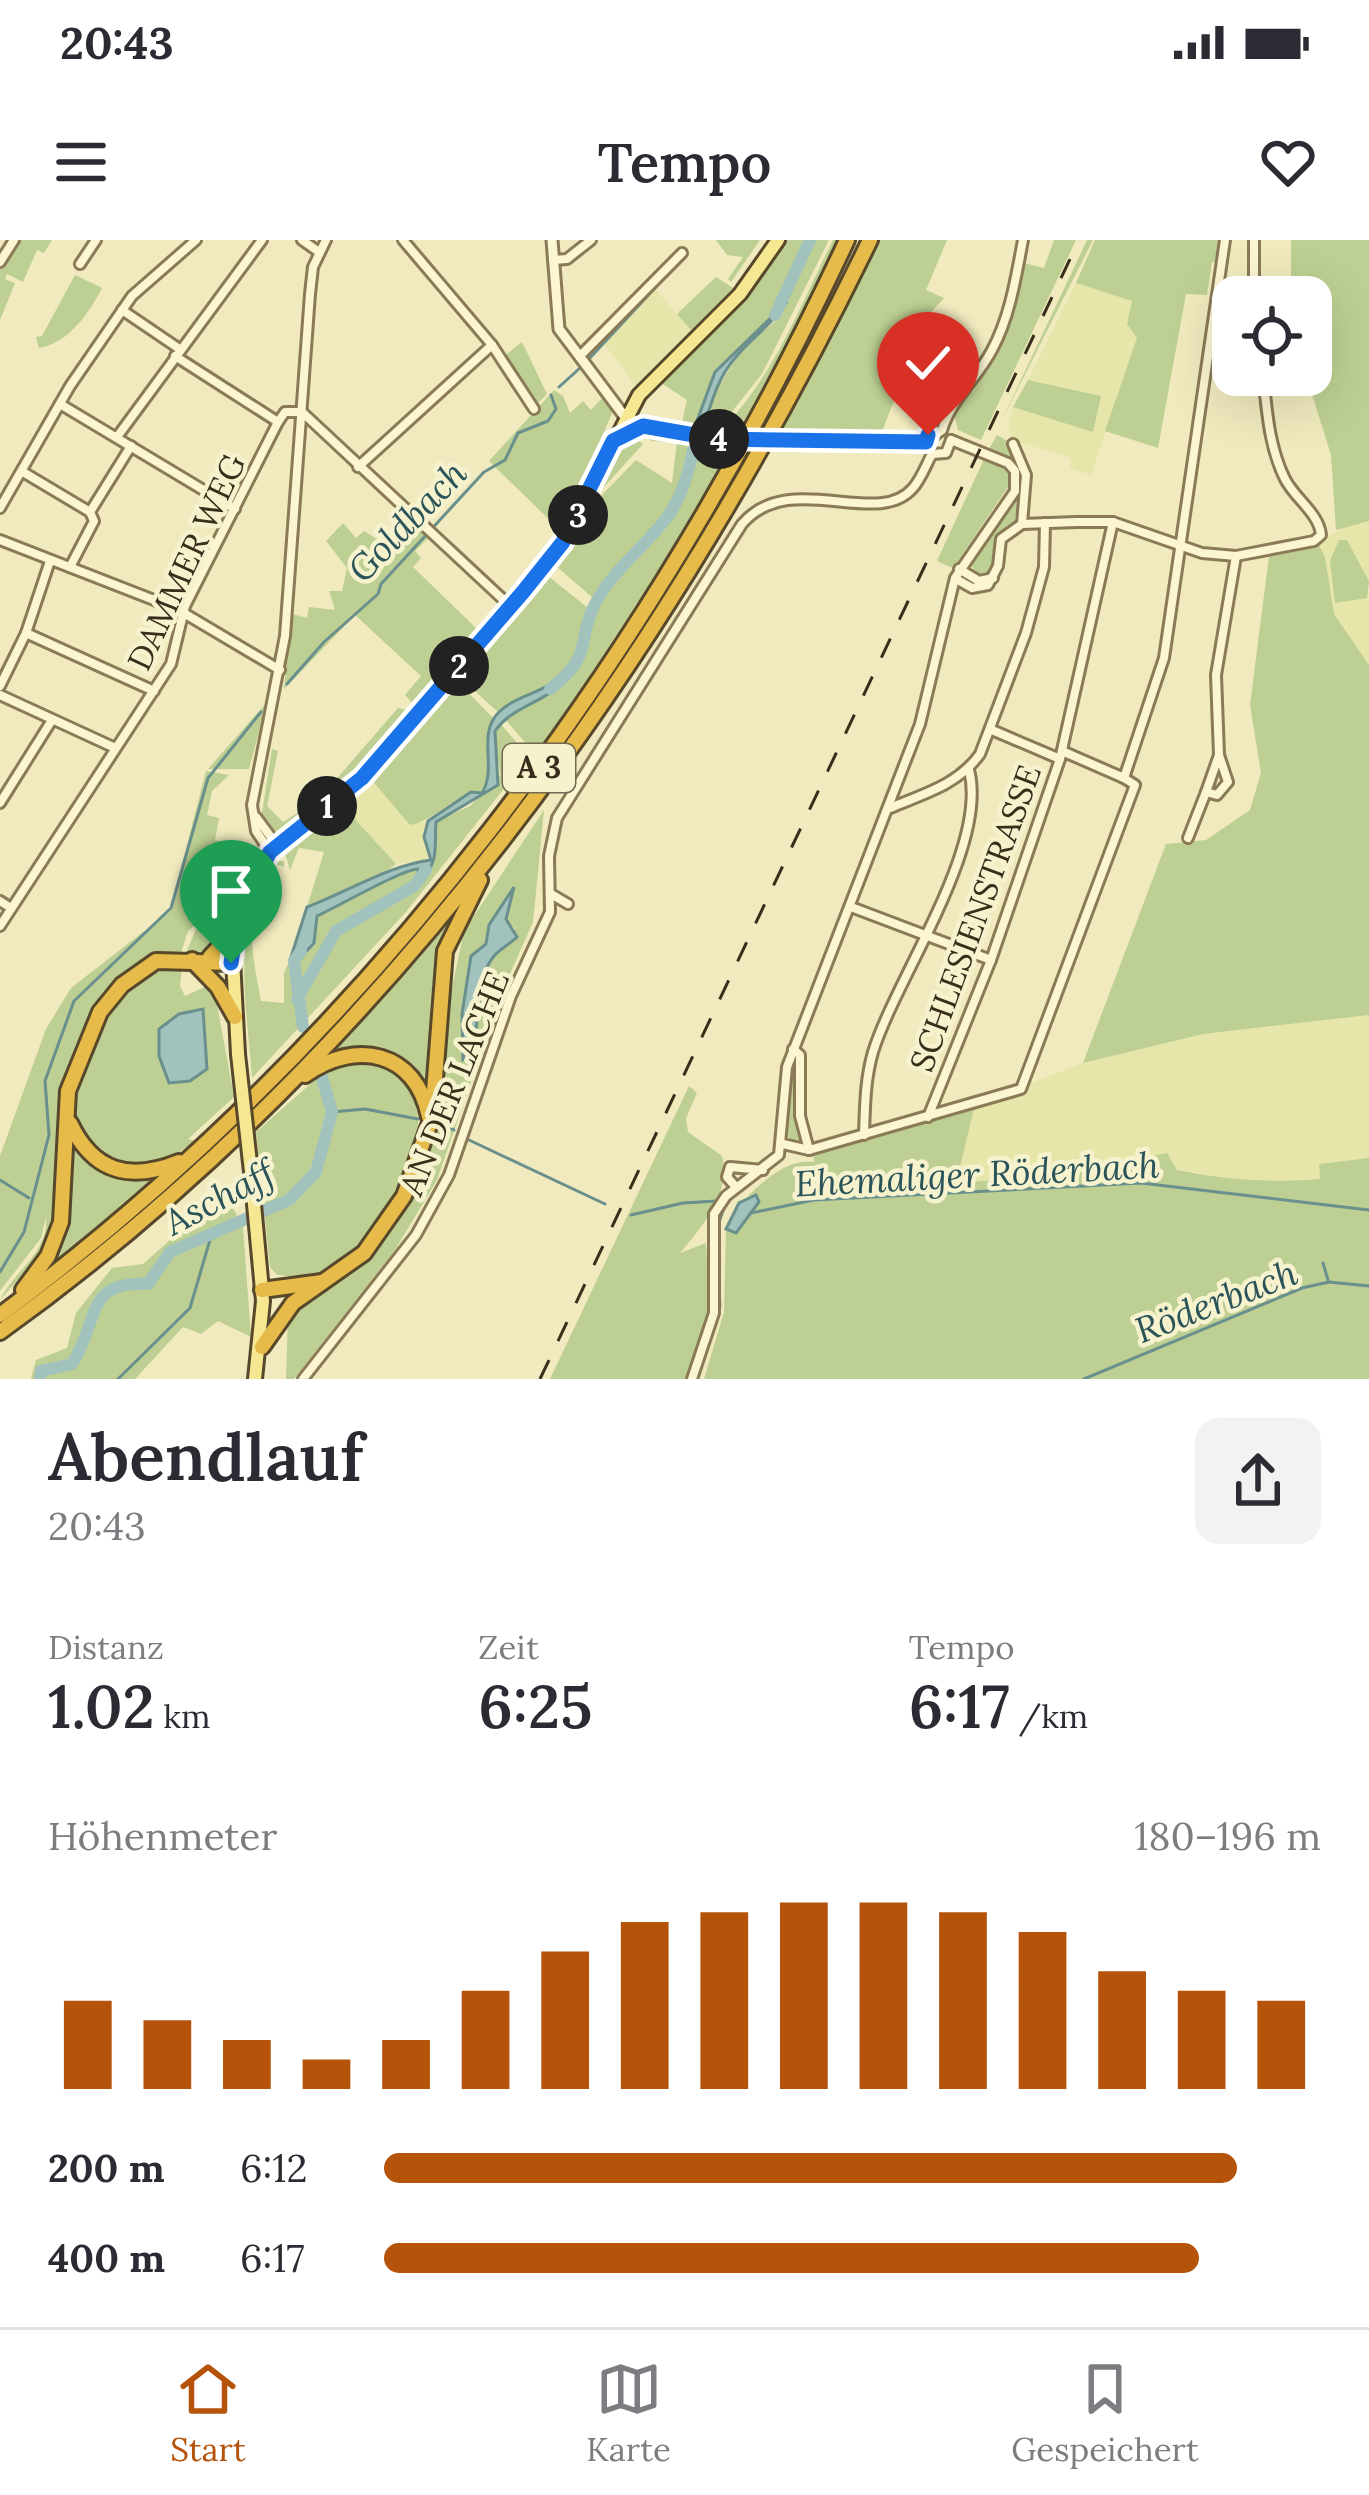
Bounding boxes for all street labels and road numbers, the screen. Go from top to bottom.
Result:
street label: DAMMER WEG [118,447,254,677]
road number: A 3 [503,744,575,792]
street label: SCHLESIENSTRASSE [900,759,1050,1077]
street label: AN DER LACHE [390,965,518,1202]

